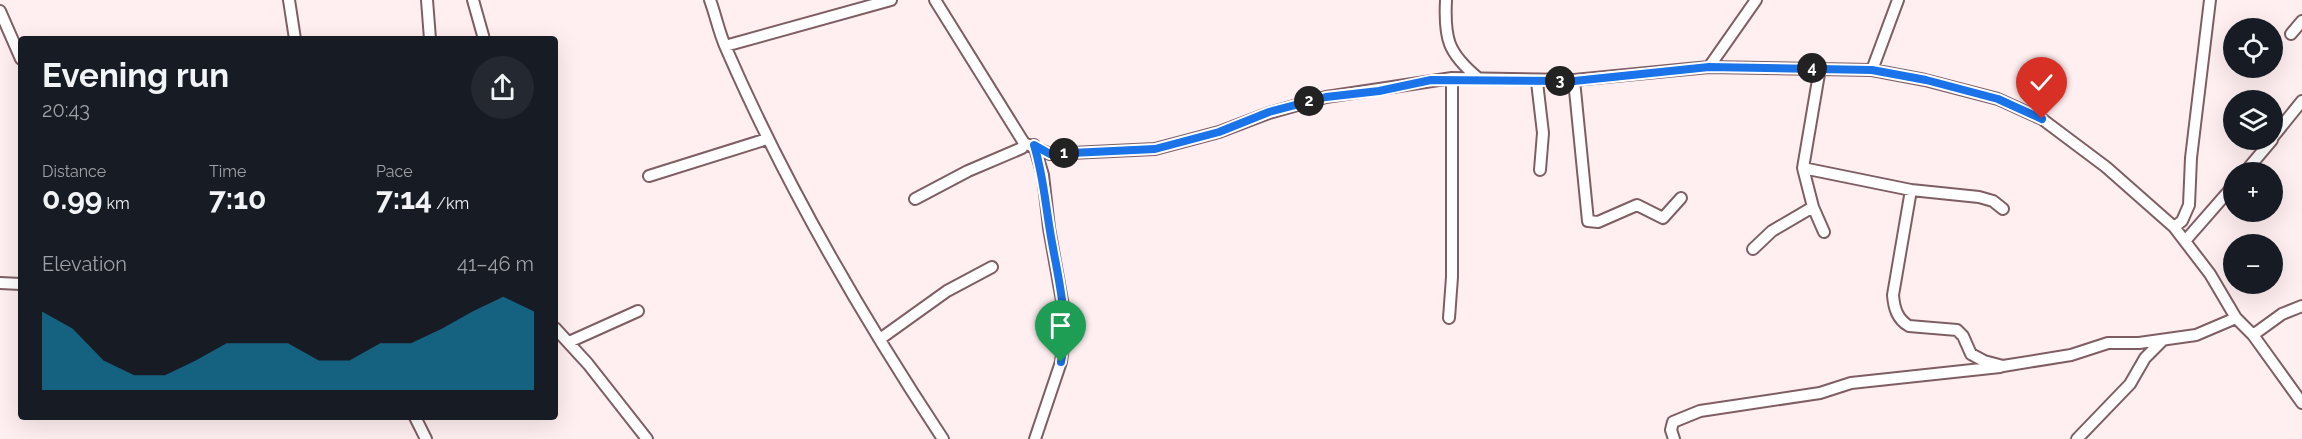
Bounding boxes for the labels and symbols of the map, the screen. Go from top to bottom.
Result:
pin: 4 [1797,53,1827,83]
pin [2016,57,2067,119]
pin: 3 [1545,66,1575,96]
pin: 2 [1294,86,1324,116]
pin: 1 [1049,138,1079,168]
pin [1035,300,1086,362]

